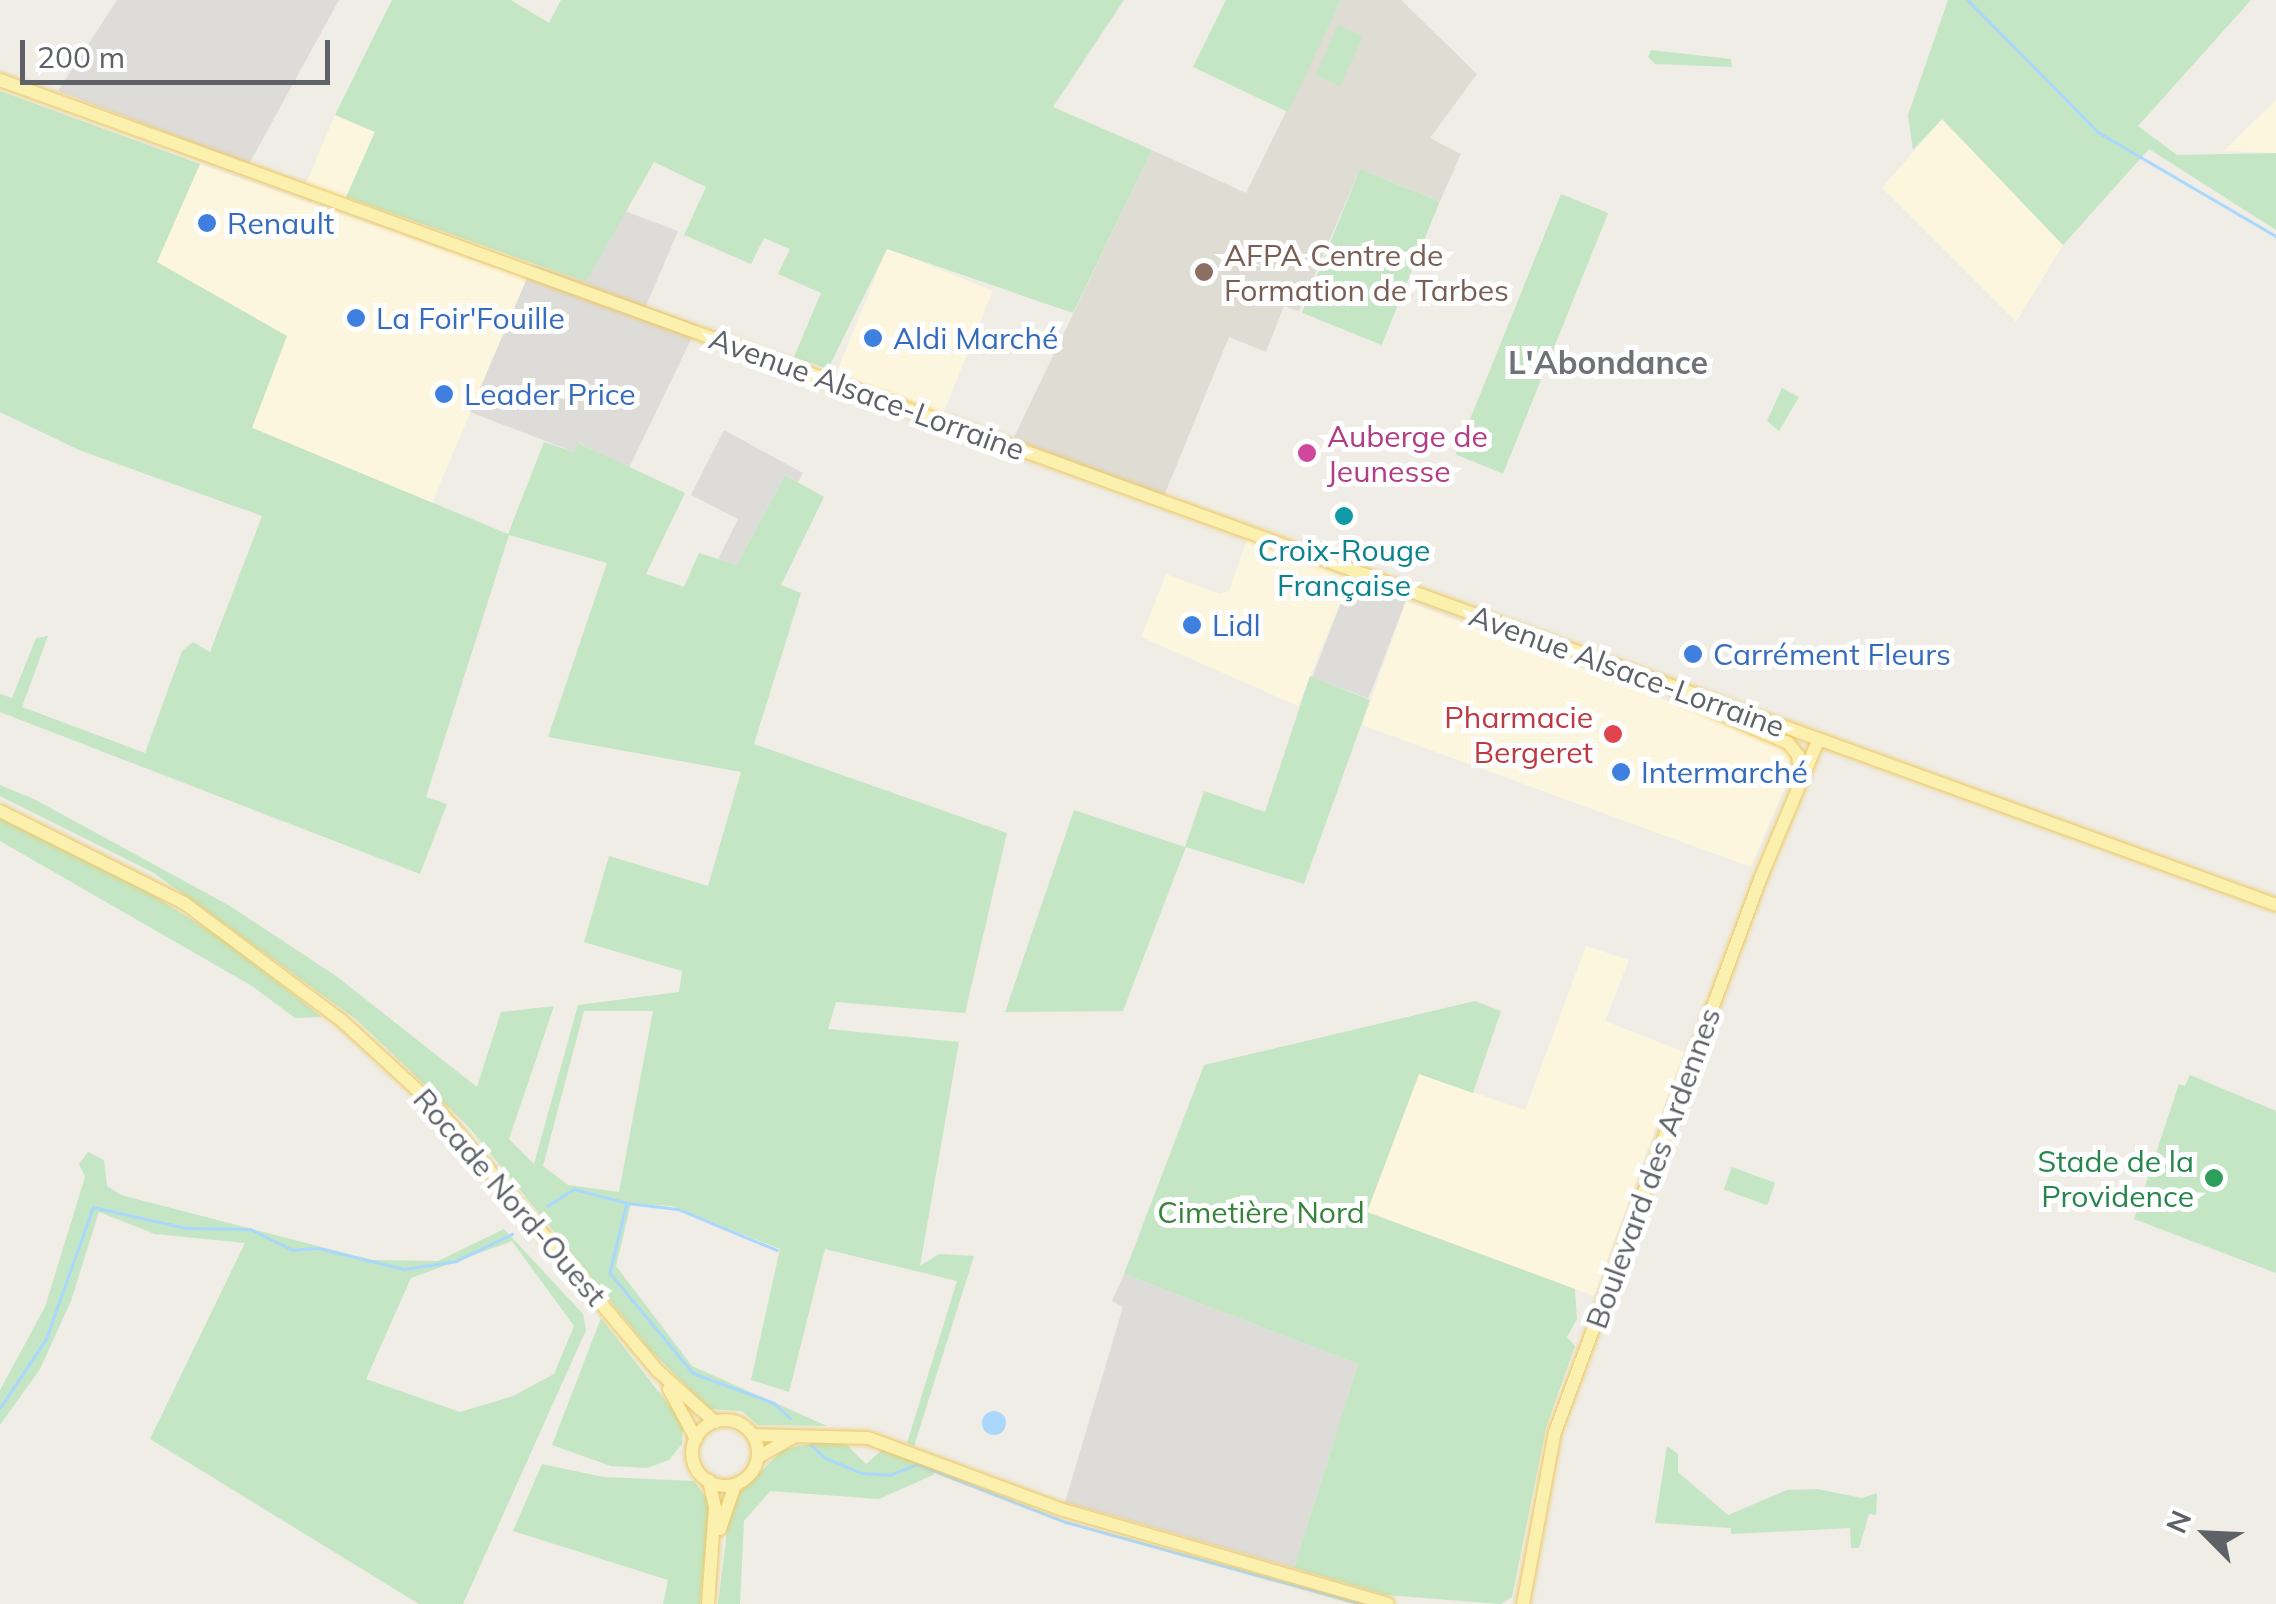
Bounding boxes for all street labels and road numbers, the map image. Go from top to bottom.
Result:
street label: Avenue Alsace-Lorraine [705,320,1029,468]
street label: Avenue Alsace-Lorraine [1465,597,1789,745]
street label: Boulevard des Ardennes [1578,1003,1728,1333]
street label: Rocade Nord-Ouest [406,1081,614,1313]

